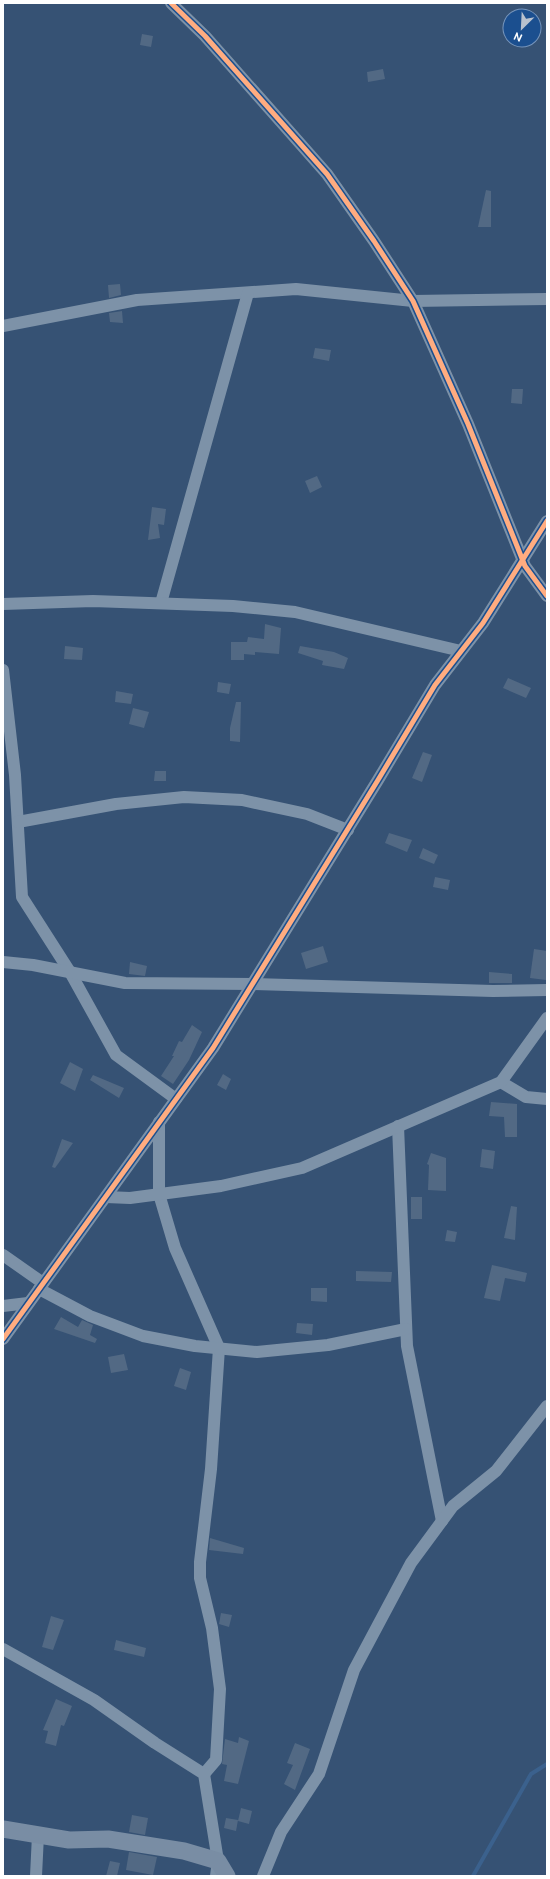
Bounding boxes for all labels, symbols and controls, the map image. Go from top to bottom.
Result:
north arrow [502,8,542,48]
text: N [512,30,524,44]

